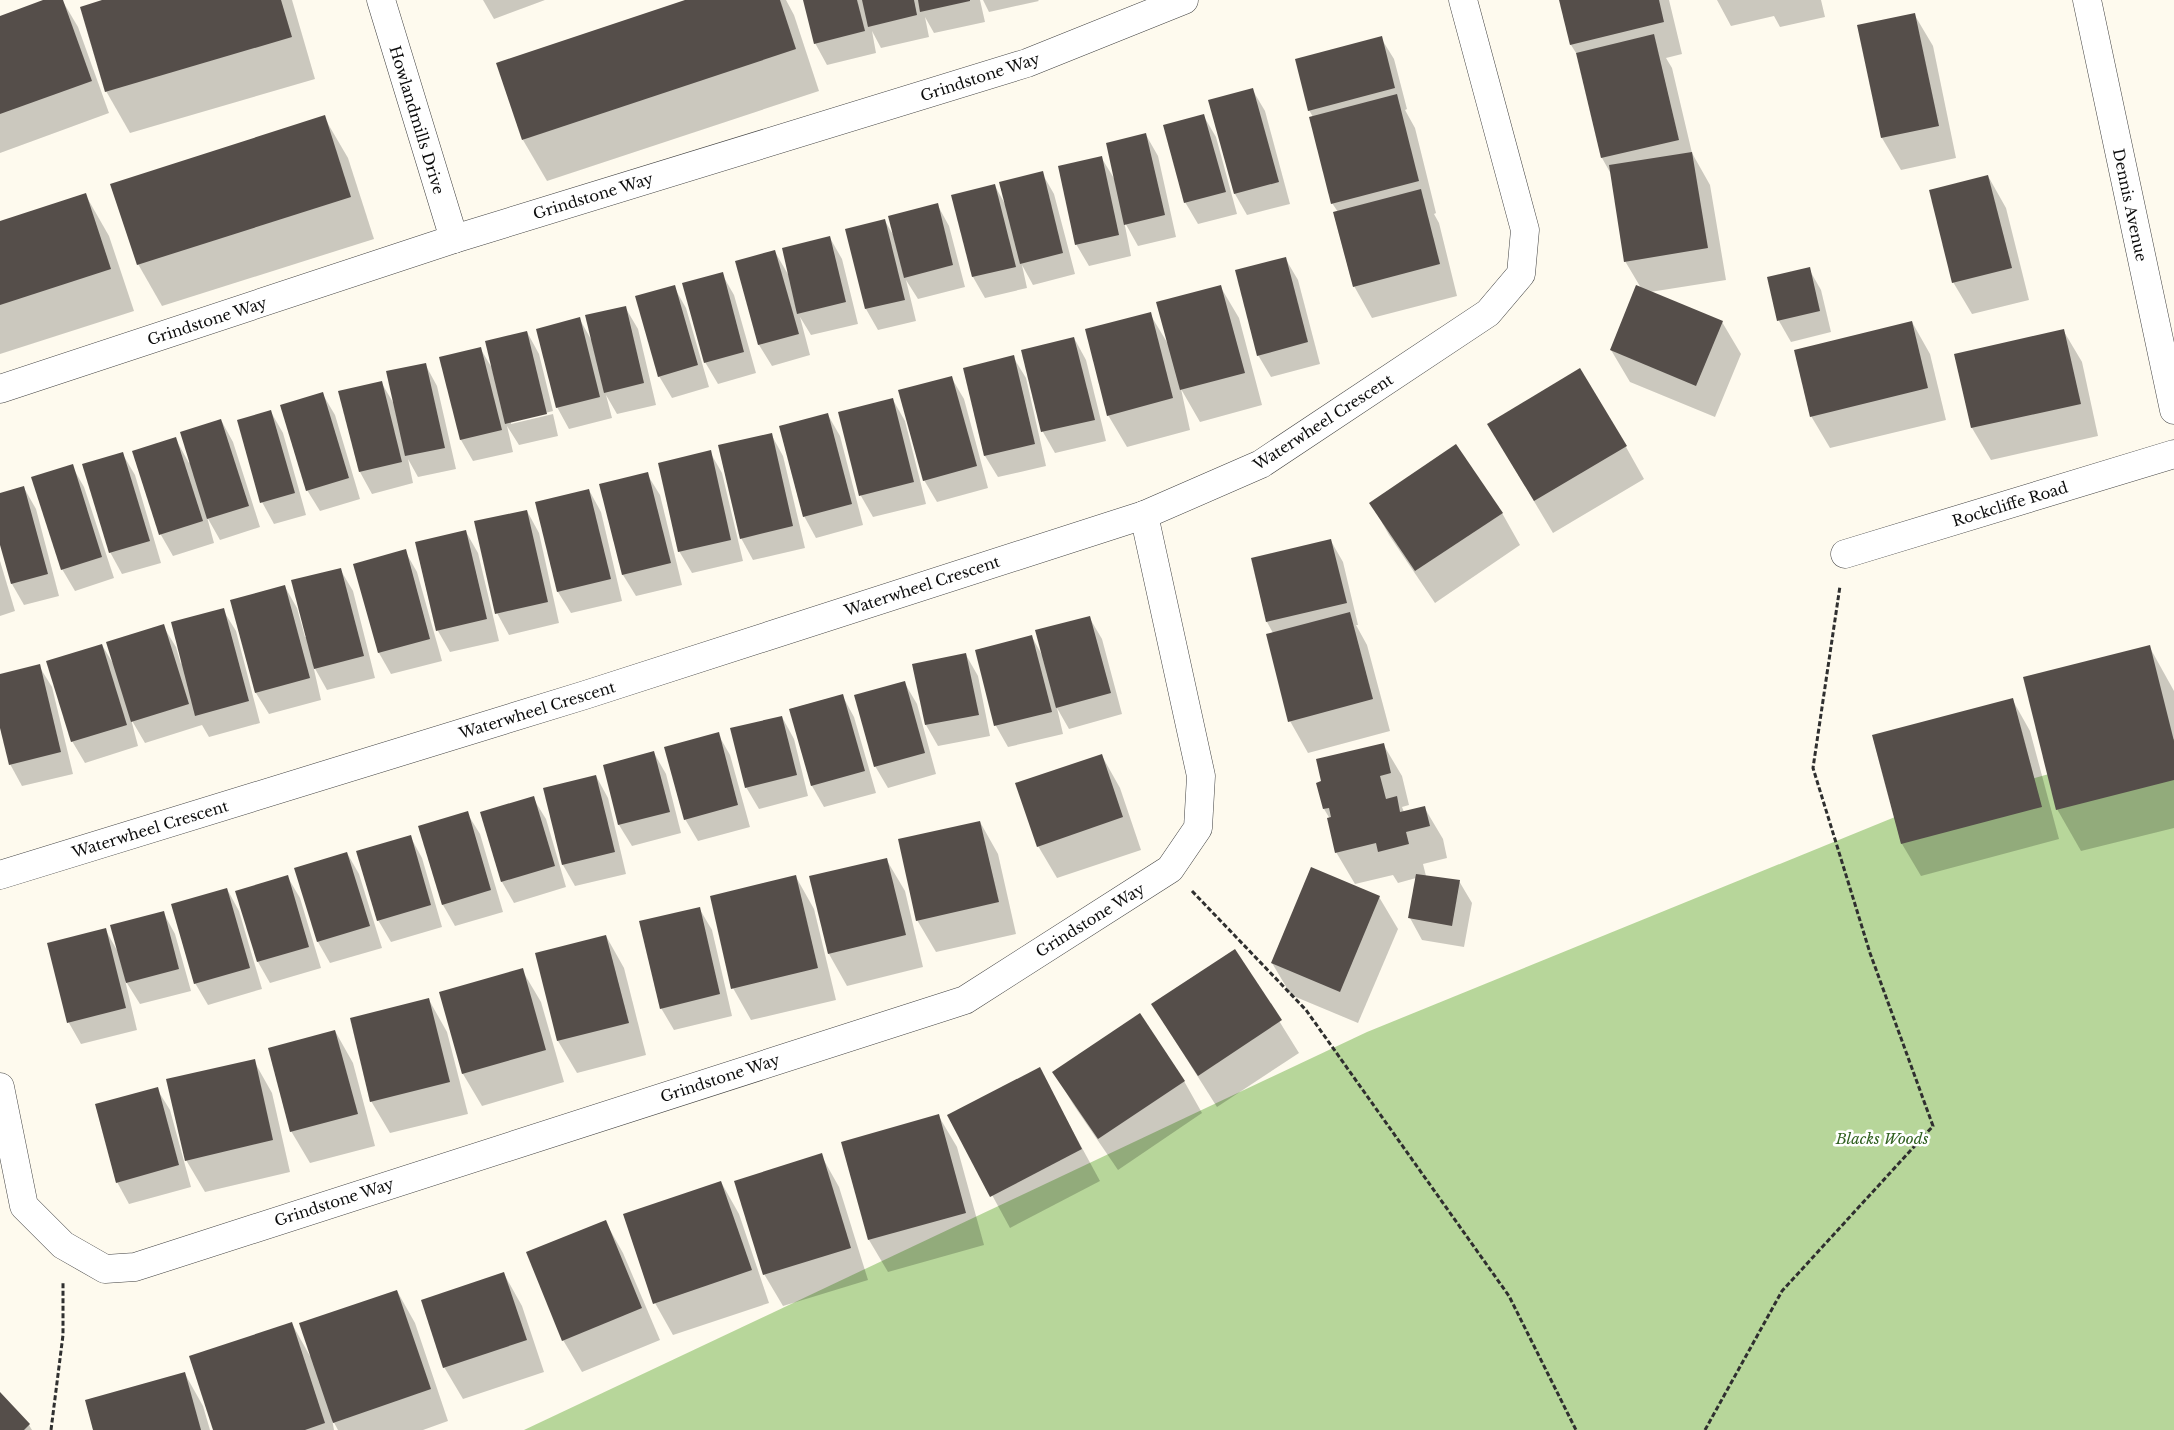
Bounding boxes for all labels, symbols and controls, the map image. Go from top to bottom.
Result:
street label: Howlandmills Drive [385,43,449,197]
street label: Grindstone Way [918,49,1043,105]
street label: Dennis Avenue [2109,147,2151,263]
street label: Grindstone Way [531,169,656,223]
street label: Grindstone Way [145,293,270,349]
street label: Waterwheel Crescent [1249,370,1397,475]
street label: Rockcliffe Road [1950,477,2070,531]
street label: Waterwheel Crescent [841,552,1003,620]
street label: Waterwheel Crescent [456,677,618,743]
street label: Waterwheel Crescent [69,796,231,862]
street label: Grindstone Way [1032,879,1148,961]
street label: Grindstone Way [658,1050,783,1106]
park label: Blacks Woods [1835,1129,1929,1148]
street label: Grindstone Way [272,1174,397,1230]

